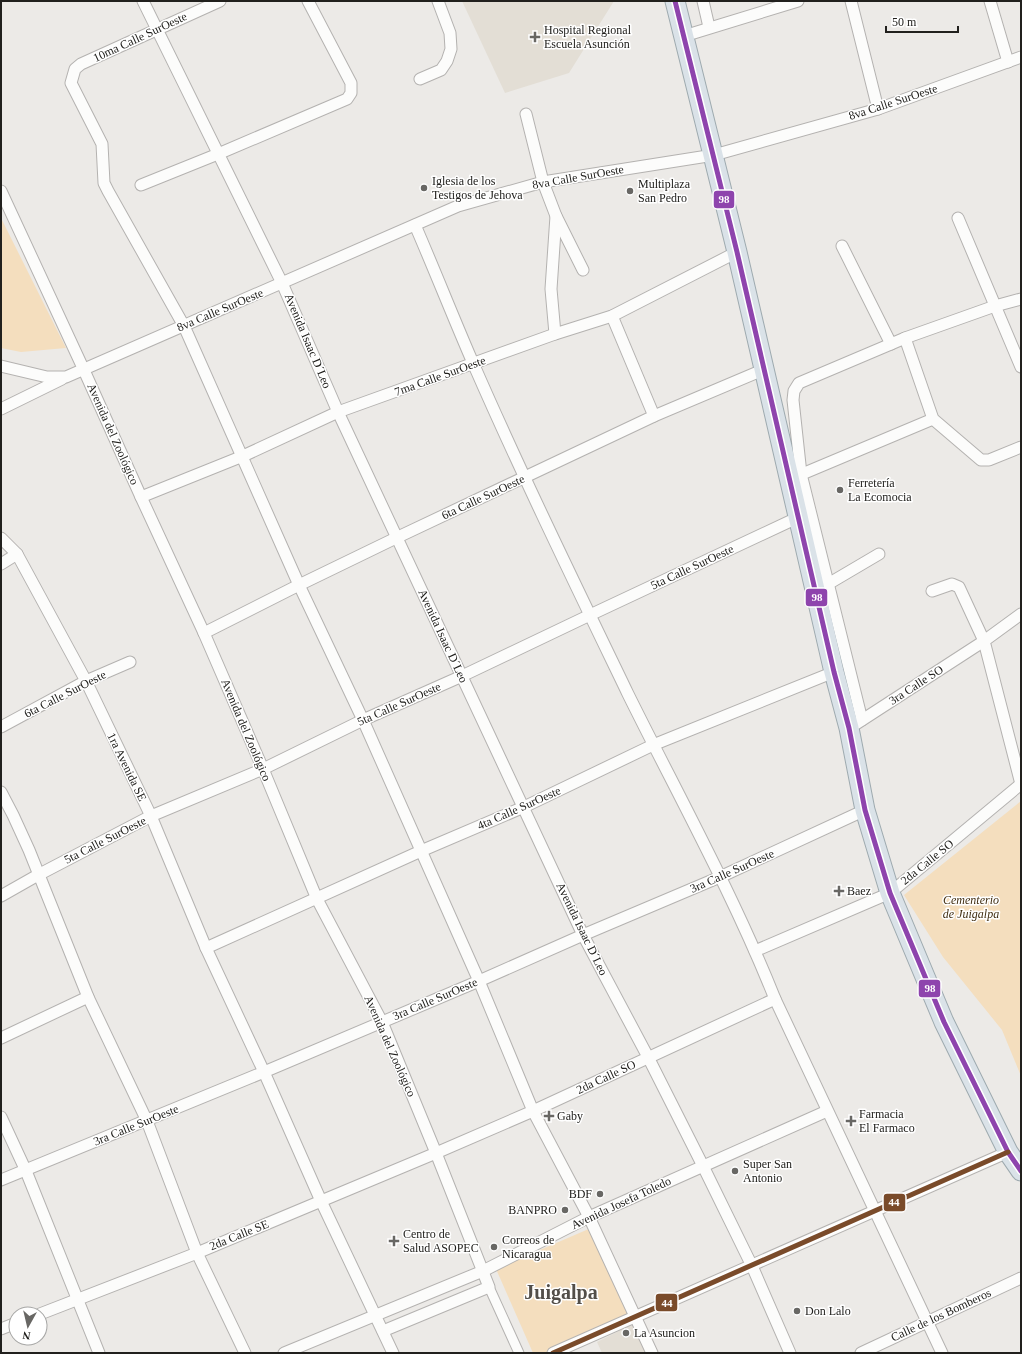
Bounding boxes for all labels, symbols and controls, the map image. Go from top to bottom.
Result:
scale bar [886,8,958,34]
street label: 10ma Calle SurOeste [91,9,189,65]
text: 50 m [892,15,917,29]
place label: Hospital Regional Escuela Asunción [544,23,632,51]
marker: Hospital Regional Escuela Asunción [529,31,541,43]
street label: 8va Calle SurOeste [847,81,939,123]
street label: 8va Calle SurOeste [531,162,625,192]
place label: Iglesia de los Testigos de Jehova [432,174,523,202]
place label: Multiplaza San Pedro [638,177,691,205]
marker: Iglesia de los Testigos de Jehova [419,183,429,193]
marker: Multiplaza San Pedro [625,186,635,196]
line badge: 98 [713,190,735,209]
text: 98 [719,193,730,205]
street label: 8va Calle SurOeste [175,285,265,335]
street label: Avenida Isaac D´Leo [282,291,334,391]
street label: 7ma Calle SurOeste [393,353,487,399]
street label: Avenida del Zoológico [84,381,142,487]
street label: 6ta Calle SurOeste [439,472,527,522]
place label: Ferretería La Ecomocia [848,476,912,504]
marker: Ferretería La Ecomocia [835,485,845,495]
street label: 5ta Calle SurOeste [648,542,736,592]
street label: Avenida Isaac D´Leo [415,587,471,685]
line badge: 98 [805,588,828,607]
text: 98 [812,591,823,603]
street label: 3ra Calle SO [886,662,946,708]
street label: 6ta Calle SurOeste [22,667,108,721]
street label: Avenida del Zoológico [218,677,274,783]
street label: 5ta Calle SurOeste [355,679,443,729]
street label: 1ra Avenida SE [104,730,150,804]
street label: 4ta Calle SurOeste [475,783,563,833]
street label: 5ta Calle SurOeste [62,813,148,867]
street label: 2da Calle SO [898,836,957,888]
street label: 3ra Calle SurOeste [688,846,776,896]
street label: Avenida Isaac D´Leo [553,880,611,978]
place label: Baez [847,884,871,898]
marker: Baez [834,886,844,896]
park label: Cementerio de Juigalpa [943,893,999,921]
street label: 3ra Calle SurOeste [391,975,479,1023]
line badge: 98 [918,979,941,998]
text: 98 [925,982,936,994]
street label: Avenida del Zoológico [361,993,419,1099]
street label: 2da Calle SO [574,1057,638,1097]
street label: 3ra Calle SurOeste [91,1102,181,1148]
place label: Farmacia El Farmaco [859,1107,915,1135]
place label: Gaby [557,1109,583,1123]
marker: Gaby [544,1111,554,1121]
marker: Farmacia El Farmaco [846,1116,856,1126]
place label: Super San Antonio [743,1157,792,1185]
marker: Super San Antonio [730,1166,740,1176]
street label: Avenida Josefa Toledo [569,1174,673,1232]
place label: BDF [569,1187,592,1201]
marker: BDF [595,1189,605,1199]
line badge: 44 [883,1193,906,1212]
text: 44 [889,1196,900,1208]
place label: BANPRO [508,1203,557,1217]
marker: BANPRO [560,1205,570,1215]
street label: 2da Calle SE [207,1217,271,1253]
place label: Centro de Salud ASOPEC [403,1227,479,1255]
place label: Correos de Nicaragua [502,1233,554,1261]
marker: Centro de Salud ASOPEC [388,1235,400,1247]
marker: Correos de Nicaragua [489,1242,499,1252]
district label: Juigalpa [524,1281,598,1304]
street label: Calle de los Bomberos [889,1285,994,1344]
line badge: 44 [655,1293,678,1312]
text: 44 [662,1297,673,1309]
place label: Don Lalo [805,1304,851,1318]
north arrow [8,1306,48,1346]
marker: Don Lalo [792,1306,802,1316]
place label: La Asuncion [634,1326,695,1340]
marker: La Asuncion [621,1328,631,1338]
text: N [22,1329,31,1342]

